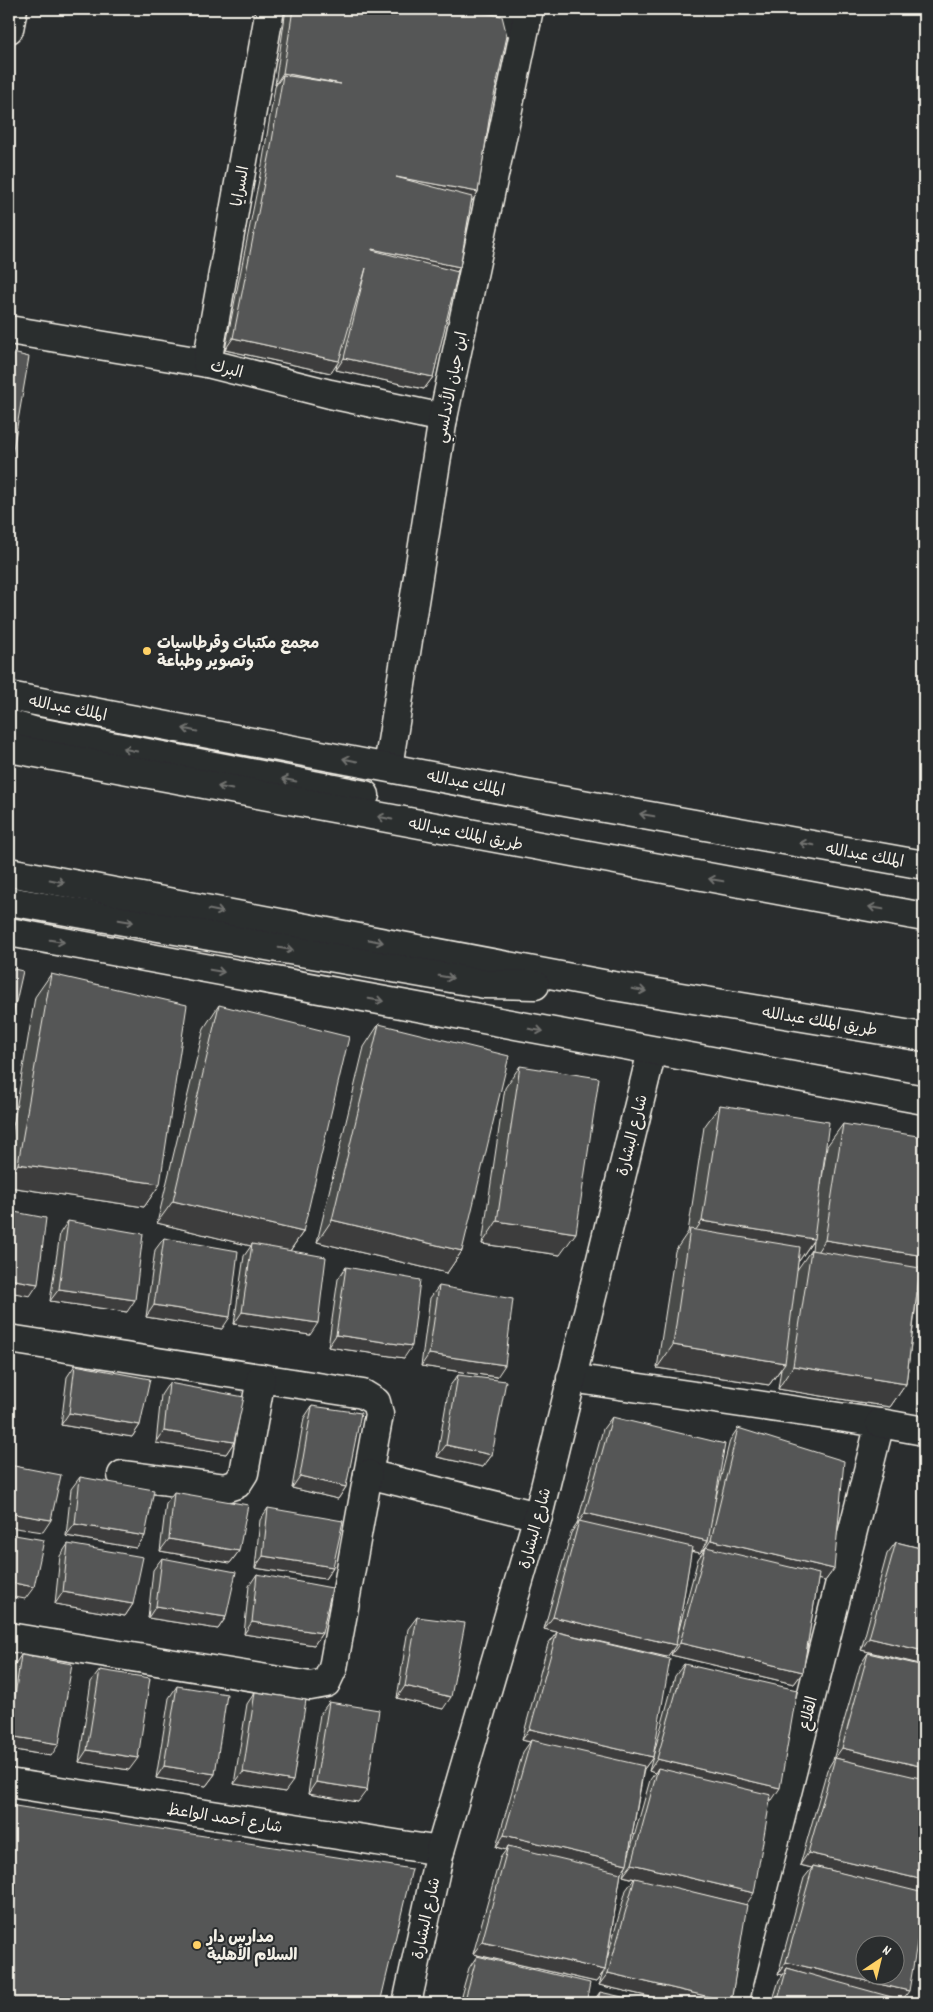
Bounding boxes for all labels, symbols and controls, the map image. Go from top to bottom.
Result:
street label: السرايا [227,164,256,209]
street label: ابن حيان الأندلسي [429,330,475,445]
street label: البرك [208,355,245,386]
place label: مجمع مكتبات وقرطاسيات وتصوير وطباعة [157,633,319,674]
marker: مجمع مكتبات وقرطاسيات وتصوير وطباعة [141,645,153,657]
street label: الملك عبدالله [26,691,109,728]
one-way arrow [183,725,199,734]
one-way arrow [122,744,138,754]
one-way arrow [342,755,358,765]
street label: الملك عبدالله [424,766,507,803]
one-way arrow [281,775,297,785]
one-way arrow [217,783,233,793]
one-way arrow [640,810,656,820]
one-way arrow [377,813,393,823]
street label: طريق الملك عبدالله [406,813,525,858]
one-way arrow [800,838,816,848]
street label: الملك عبدالله [824,838,906,875]
one-way arrow [709,874,725,884]
one-way arrow [48,877,64,886]
one-way arrow [869,903,885,913]
one-way arrow [208,907,224,916]
one-way arrow [117,917,133,927]
one-way arrow [48,937,64,947]
one-way arrow [368,937,384,947]
one-way arrow [277,945,293,955]
one-way arrow [208,966,224,976]
one-way arrow [438,973,454,983]
one-way arrow [631,986,647,996]
one-way arrow [368,996,384,1006]
street label: طريق الملك عبدالله [760,1002,879,1043]
one-way arrow [528,1025,544,1035]
street label: شارع البشارة [612,1092,655,1179]
street label: شارع البشارة [515,1485,558,1572]
street label: القلاع [794,1694,825,1733]
street label: شارع أحمد الواعظ [165,1799,284,1840]
street label: شارع البشارة [408,1875,447,1962]
place label: مدارس دار السلام الأهلية [205,1927,297,1968]
north arrow [856,1934,906,1984]
marker: مدارس دار السلام الأهلية [191,1939,203,1951]
text: N [878,1941,895,1961]

